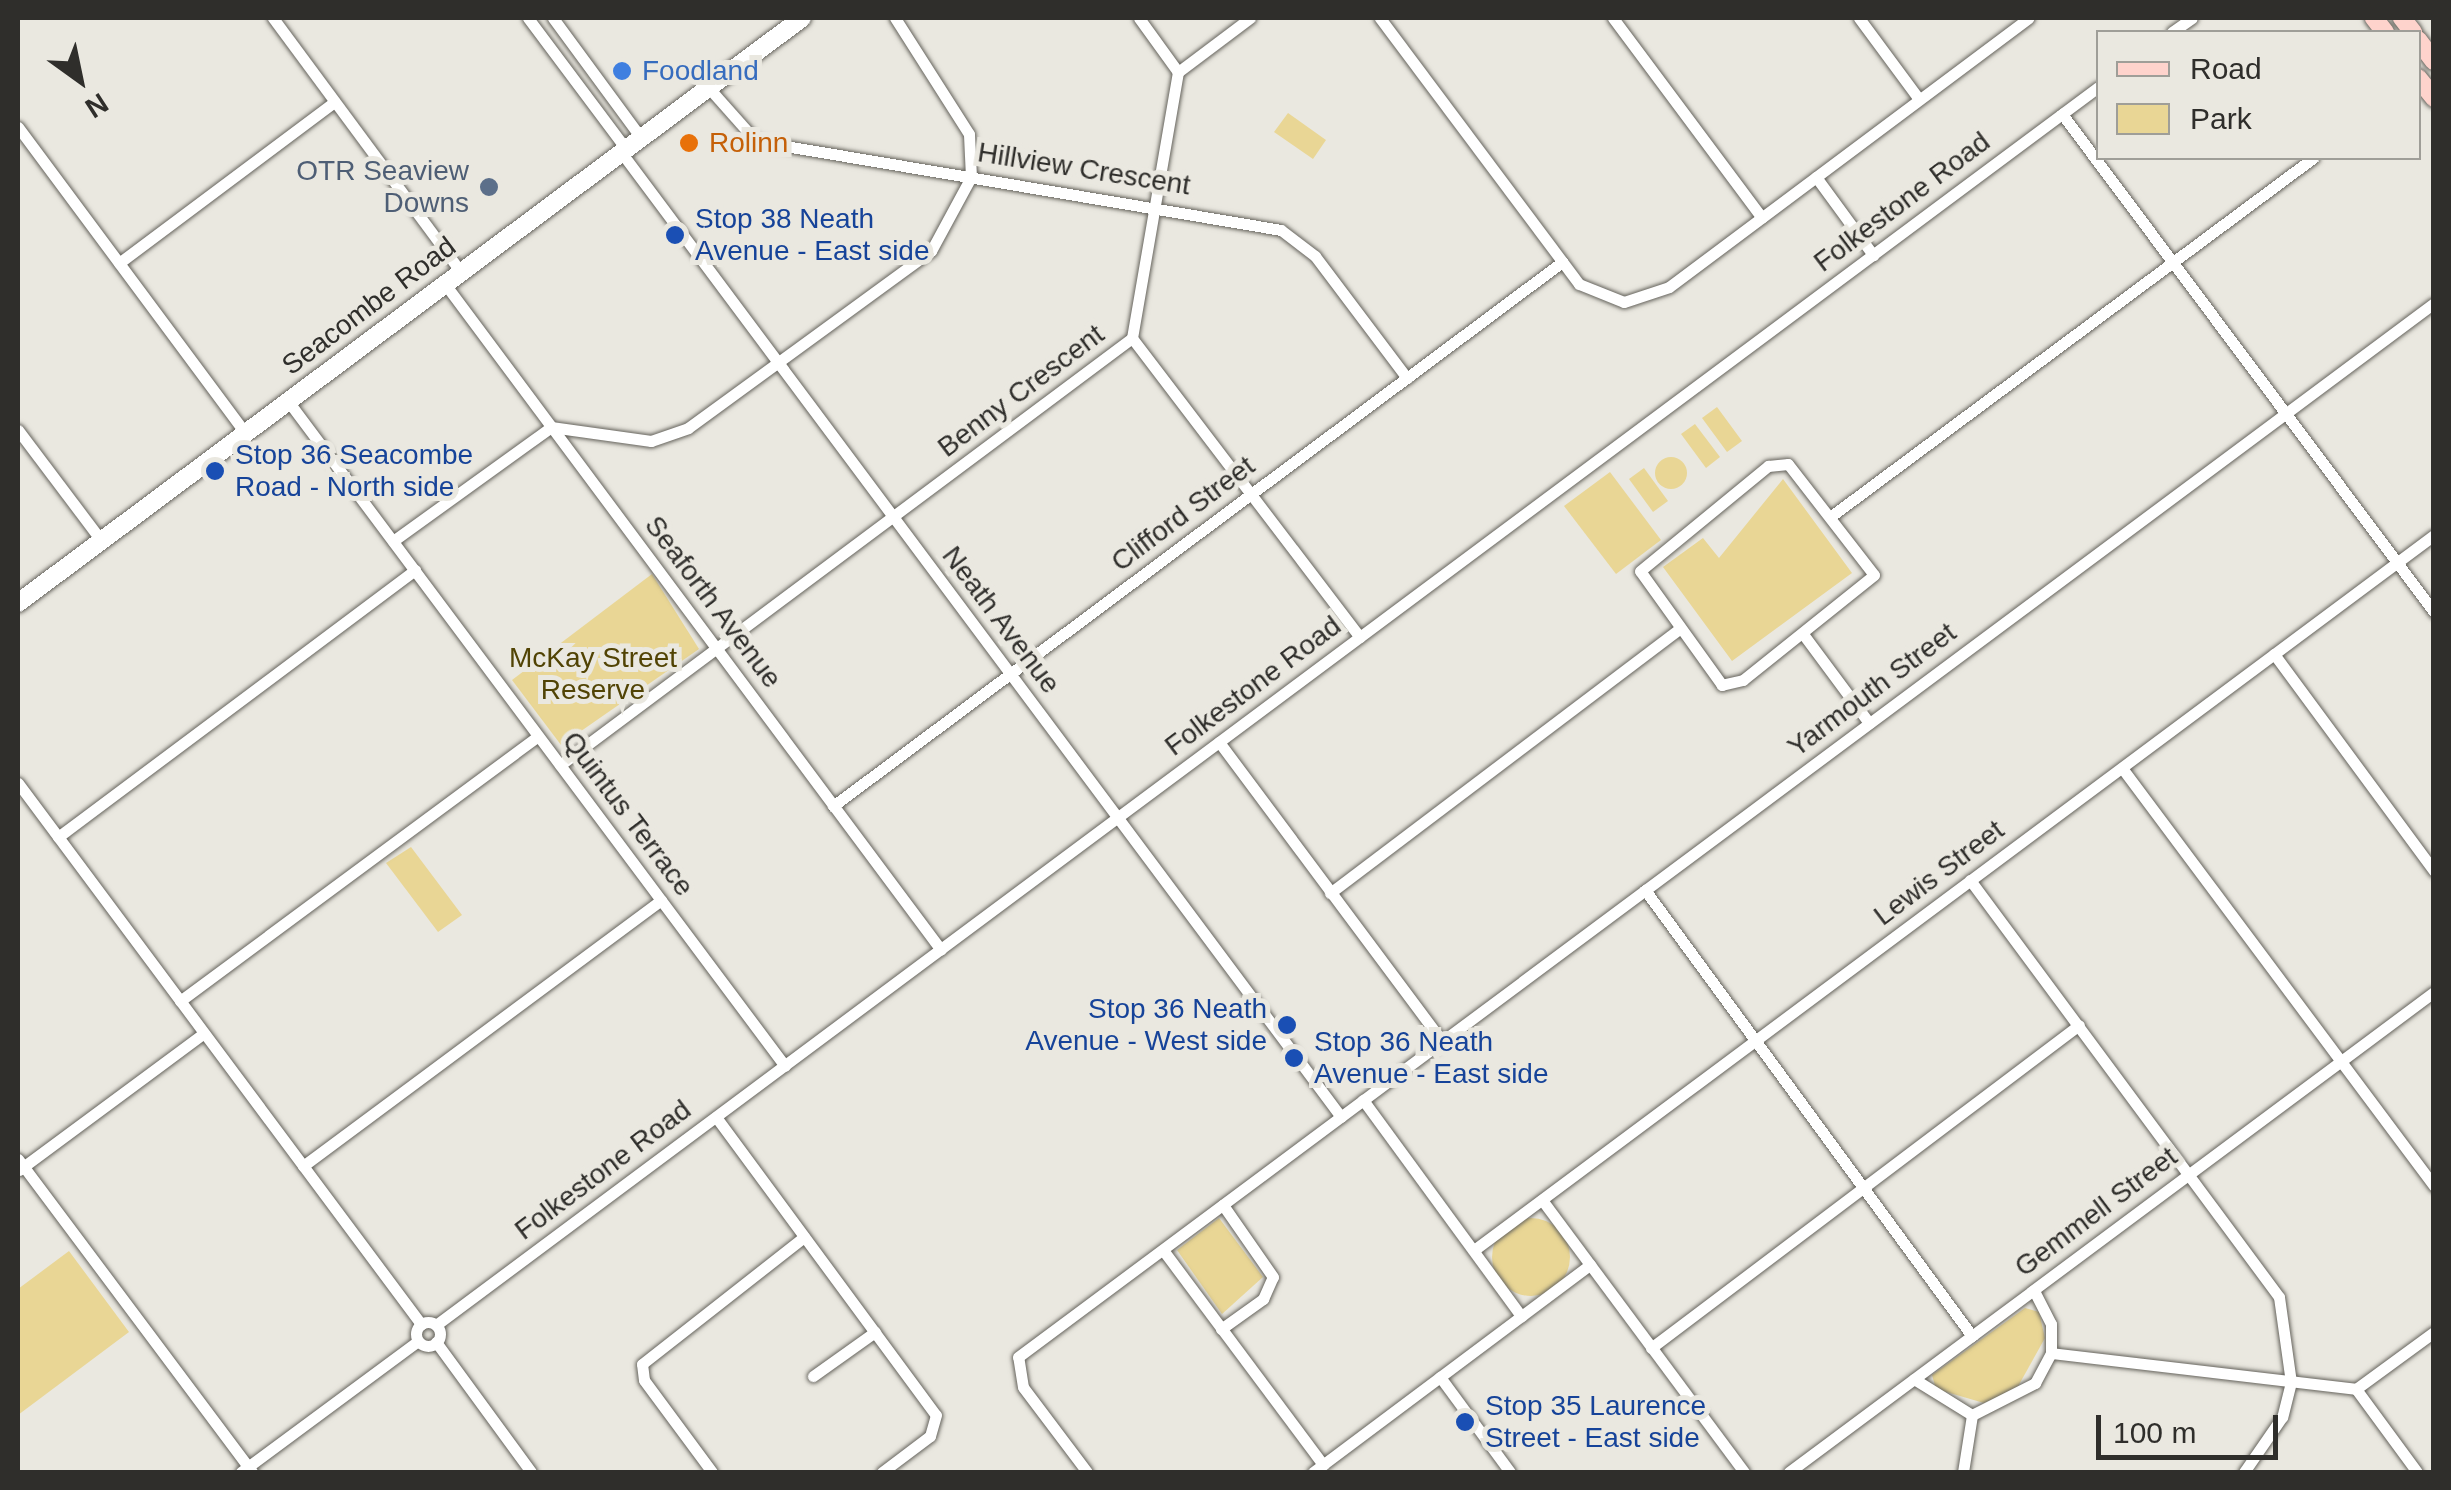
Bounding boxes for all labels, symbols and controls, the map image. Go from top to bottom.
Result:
north arrow [30,30,130,130]
legend [2096,30,2421,160]
text: Road [2190,52,2262,85]
place label: Foodland [642,54,759,88]
marker: Foodland [611,60,633,82]
text: N [80,87,114,124]
text: Park [2190,102,2252,135]
street label: Folkestone Road [1807,125,1997,279]
place label: Rolinn [709,126,788,160]
marker: Rolinn [678,132,700,154]
street label: Hillview Crescent [975,136,1193,202]
place label: OTR Seaview Downs [296,154,469,220]
marker: OTR Seaview Downs [478,176,500,198]
place label: Stop 38 Neath Avenue - East side [695,202,930,268]
marker: Stop 38 Neath Avenue - East side [664,224,686,246]
street label: Seacombe Road [276,230,462,382]
street label: Benny Crescent [931,318,1111,464]
place label: Stop 36 Seacombe Road - North side [235,438,473,504]
street label: Clifford Street [1105,449,1261,579]
marker: Stop 36 Seacombe Road - North side [204,460,226,482]
street label: Seaforth Avenue [637,509,789,695]
street label: Neath Avenue [934,539,1068,701]
street label: Folkestone Road [1158,609,1348,763]
street label: Yarmouth Street [1781,616,1963,764]
park label: McKay Street Reserve [509,641,677,707]
street label: Quintus Terrace [555,725,701,903]
street label: Lewis Street [1867,813,2011,933]
place label: Stop 36 Neath Avenue - West side [1025,992,1267,1058]
marker: Stop 36 Neath Avenue - West side [1276,1014,1298,1036]
place label: Stop 36 Neath Avenue - East side [1314,1025,1549,1091]
marker: Stop 36 Neath Avenue - East side [1283,1047,1305,1069]
street label: Folkestone Road [508,1093,698,1247]
street label: Gemmell Street [2008,1140,2184,1284]
place label: Stop 35 Laurence Street - East side [1485,1389,1706,1455]
scale bar [2101,1395,2284,1457]
marker: Stop 35 Laurence Street - East side [1454,1411,1476,1433]
text: 100 m [2113,1416,2196,1449]

